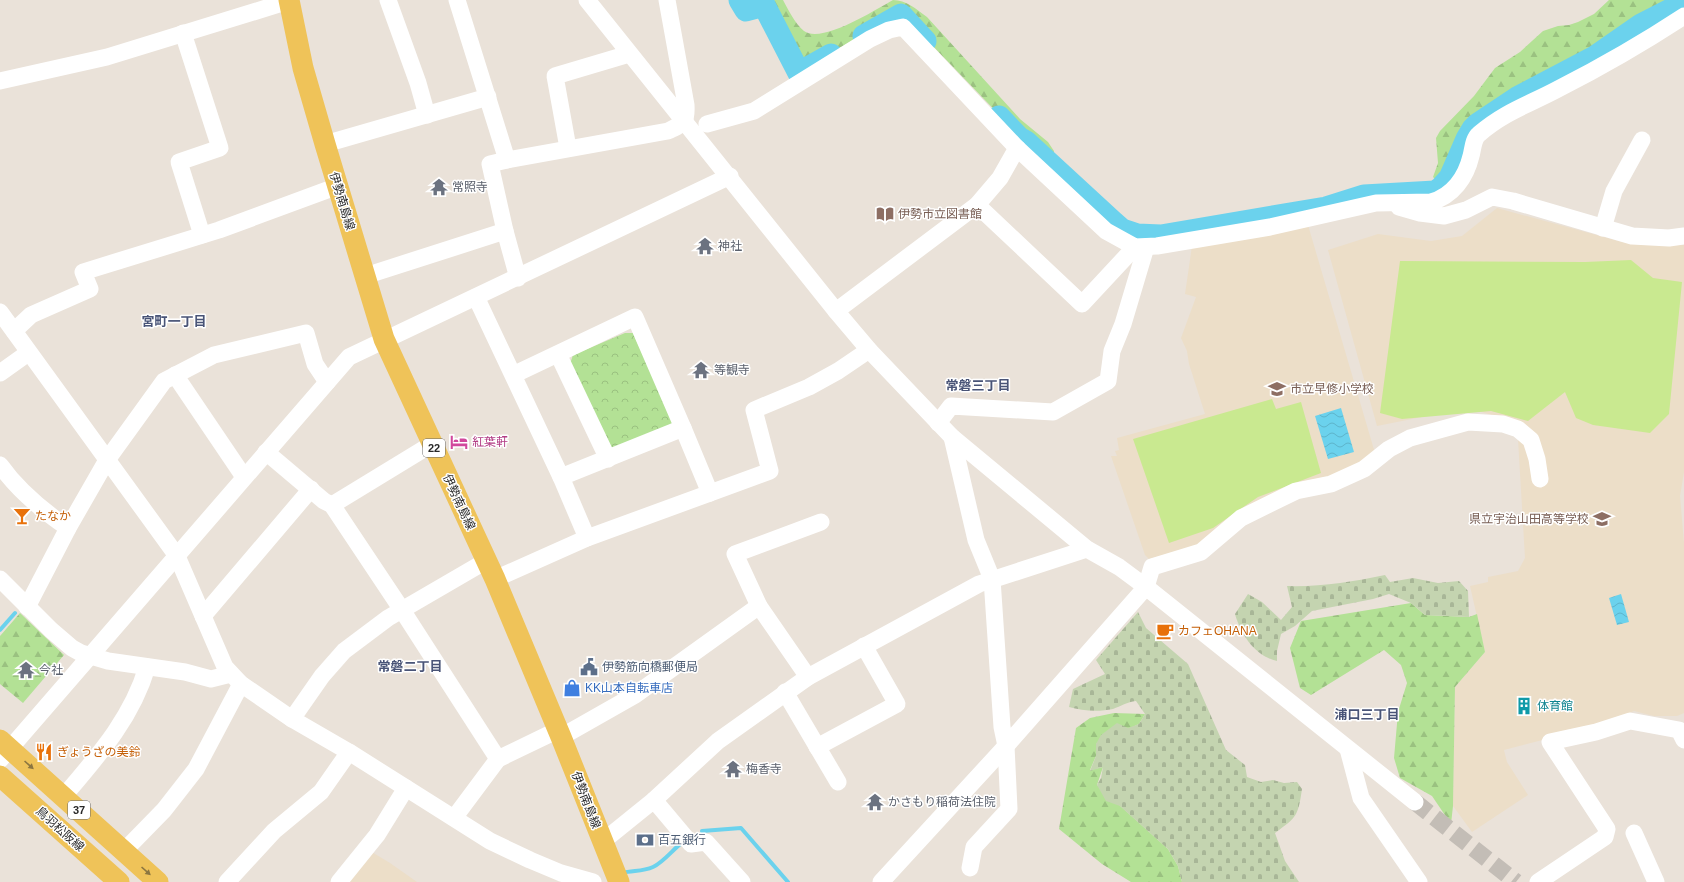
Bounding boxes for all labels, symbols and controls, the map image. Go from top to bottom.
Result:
street label: 伊勢南島線 [327,170,357,232]
temple icon: 常照寺 [429,177,449,197]
place label: 常照寺 [452,180,488,194]
library icon: 伊勢市立図書館 [875,204,895,224]
place label: 伊勢市立図書館 [898,207,982,221]
temple icon: 神社 [695,236,715,256]
place label: 神社 [718,239,742,253]
district label: 宮町一丁目 [141,314,207,329]
temple icon: 等観寺 [691,360,711,380]
place label: 等観寺 [714,363,750,377]
district label: 常磐三丁目 [945,378,1011,393]
school or university icon: 市立早修小学校 [1267,379,1287,399]
place label: 市立早修小学校 [1290,382,1374,396]
hotel icon: 紅葉軒 [449,432,469,452]
place label: 紅葉軒 [472,435,508,449]
road number: 22 [423,439,445,457]
street label: 伊勢南島線 [440,472,478,532]
bar icon: たなか [12,506,32,526]
place label: たなか [35,509,71,523]
school or university icon: 県立宇治山田高等学校 [1592,509,1612,529]
place label: 県立宇治山田高等学校 [1469,512,1589,526]
cafe icon: カフェOHANA [1155,621,1175,641]
place label: カフェOHANA [1178,624,1257,638]
public building icon: 伊勢筋向橋郵便局 [579,657,599,677]
district label: 常磐二丁目 [377,659,443,674]
temple icon: 今社 [16,660,36,680]
place label: 伊勢筋向橋郵便局 [602,660,698,674]
place label: 今社 [39,663,63,677]
shop icon: KK山本自転車店 [562,678,582,698]
place label: KK山本自転車店 [585,681,673,695]
building icon: 体育館 [1514,696,1534,716]
place label: 体育館 [1537,699,1573,713]
district label: 浦口三丁目 [1334,707,1400,722]
restaurant icon: ぎょうざの美鈴 [34,742,54,762]
place label: ぎょうざの美鈴 [57,745,140,759]
temple icon: 梅香寺 [723,759,743,779]
one-way arrow [24,761,34,770]
place label: 梅香寺 [746,762,782,776]
street label: 伊勢南島線 [569,769,603,831]
temple icon: かさもり稲荷法住院 [865,792,885,812]
place label: かさもり稲荷法住院 [888,795,996,809]
road number: 37 [68,801,90,819]
street label: 鳥羽松阪線 [33,804,87,854]
bank icon: 百五銀行 [635,830,655,850]
place label: 百五銀行 [658,833,706,847]
one-way arrow [141,867,152,876]

